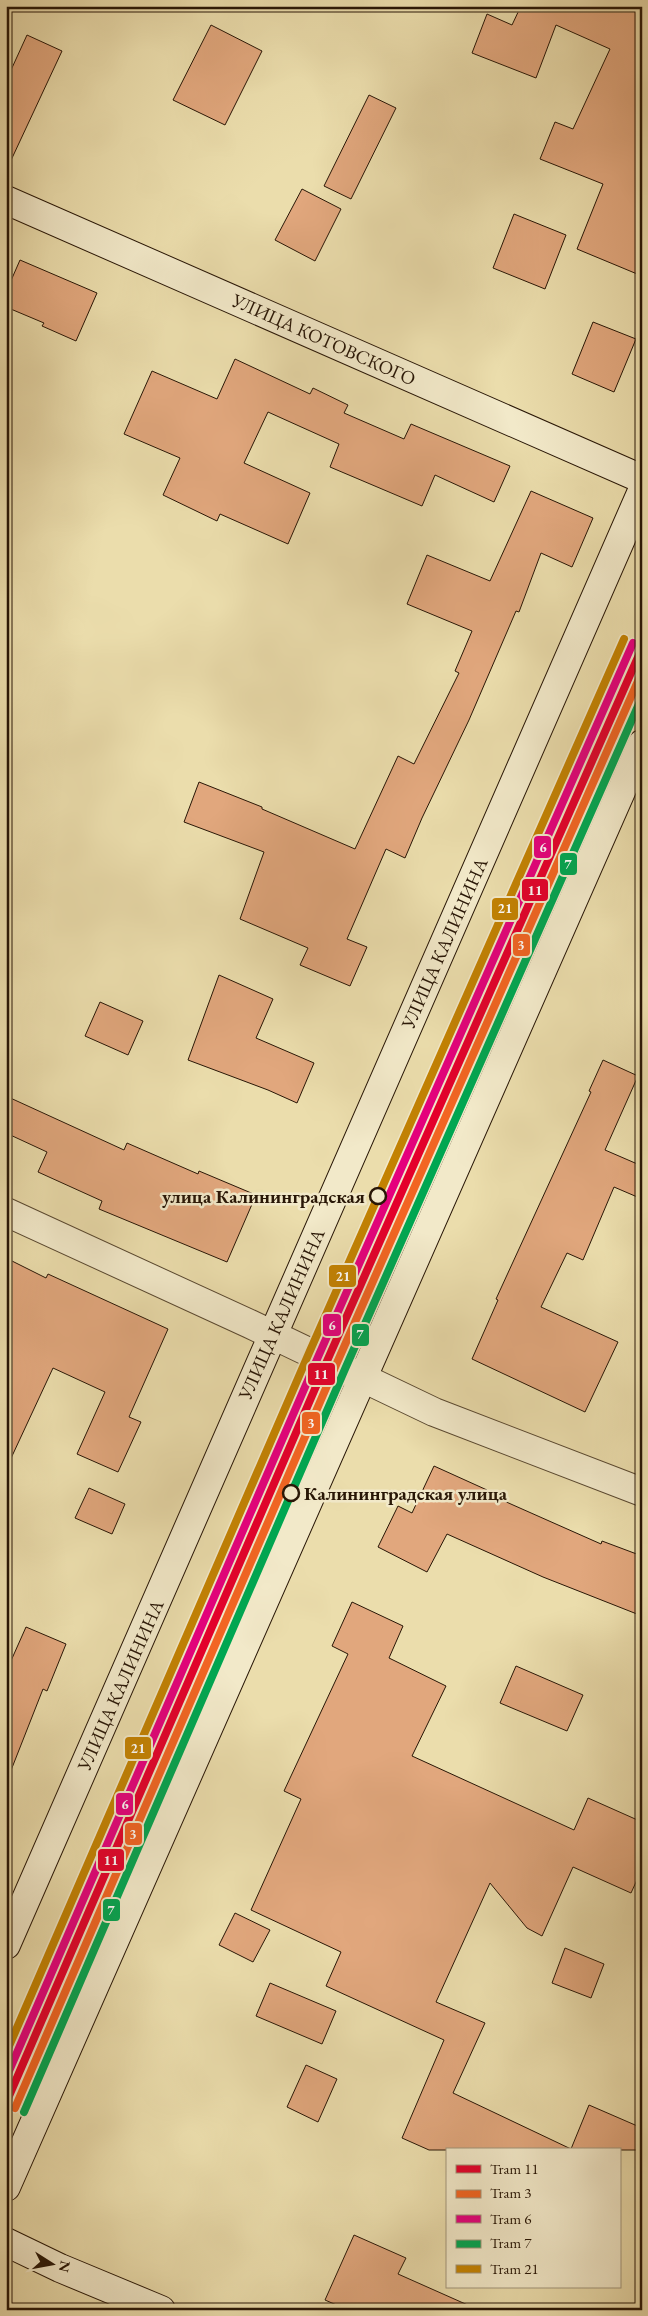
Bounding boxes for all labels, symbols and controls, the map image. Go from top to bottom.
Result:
street label: УЛИЦА КОТОВСКОГО [227,287,420,391]
line badge: 6 [533,835,552,859]
text: 6 [539,838,547,856]
line badge: 7 [559,852,578,876]
street label: УЛИЦА КАЛИНИНА [395,853,494,1034]
text: 7 [564,855,572,873]
line badge: 11 [521,878,549,902]
text: 11 [528,881,542,899]
line badge: 21 [491,897,519,921]
text: 21 [498,899,512,917]
line badge: 3 [512,933,531,957]
text: 3 [517,936,525,954]
place label: улица Калининградская [162,1184,365,1209]
marker: улица Калининградская [369,1187,387,1205]
street label: УЛИЦА КАЛИНИНА [232,1224,331,1405]
line badge: 21 [328,1264,357,1288]
text: 21 [336,1267,350,1285]
line badge: 6 [322,1313,342,1337]
text: 6 [328,1316,336,1334]
line badge: 7 [351,1323,370,1347]
text: 7 [356,1325,364,1343]
line badge: 11 [307,1362,336,1386]
text: 11 [314,1365,328,1383]
line badge: 3 [301,1411,321,1435]
text: 3 [307,1414,315,1432]
place label: Калининградская улица [304,1481,508,1506]
marker: Калининградская улица [282,1484,300,1502]
street label: УЛИЦА КАЛИНИНА [71,1595,170,1776]
line badge: 21 [124,1736,152,1760]
text: 21 [131,1739,145,1757]
line badge: 6 [115,1792,134,1816]
text: 6 [121,1795,129,1813]
line badge: 3 [124,1822,143,1846]
text: 3 [129,1825,137,1843]
line badge: 11 [97,1848,125,1872]
text: 11 [104,1851,118,1869]
line badge: 7 [102,1898,121,1922]
text: 7 [107,1901,115,1919]
legend [446,2148,620,2288]
text: Tram 11 [490,2159,539,2178]
text: Tram 3 [490,2183,531,2202]
text: Tram 6 [490,2209,531,2228]
text: Tram 7 [490,2233,532,2252]
north arrow [28,2238,78,2288]
text: N [55,2259,75,2274]
text: Tram 21 [490,2259,539,2278]

